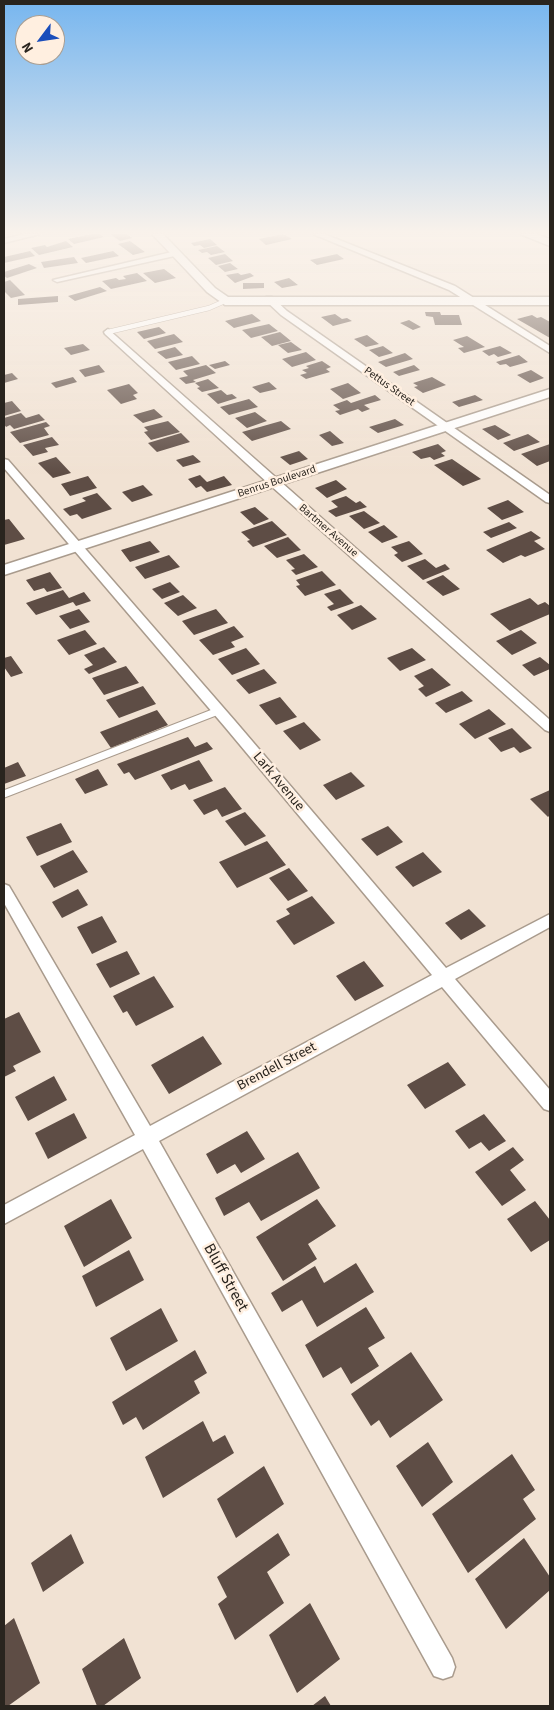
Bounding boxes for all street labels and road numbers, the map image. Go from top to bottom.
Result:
street label: Pettus Street [361,365,417,409]
street label: Benrus Boulevard [236,463,318,501]
street label: Bartmer Avenue [296,502,360,560]
street label: Lark Avenue [249,749,307,815]
street label: Brendell Street [235,1039,319,1095]
street label: Bluff Street [198,1241,252,1315]

